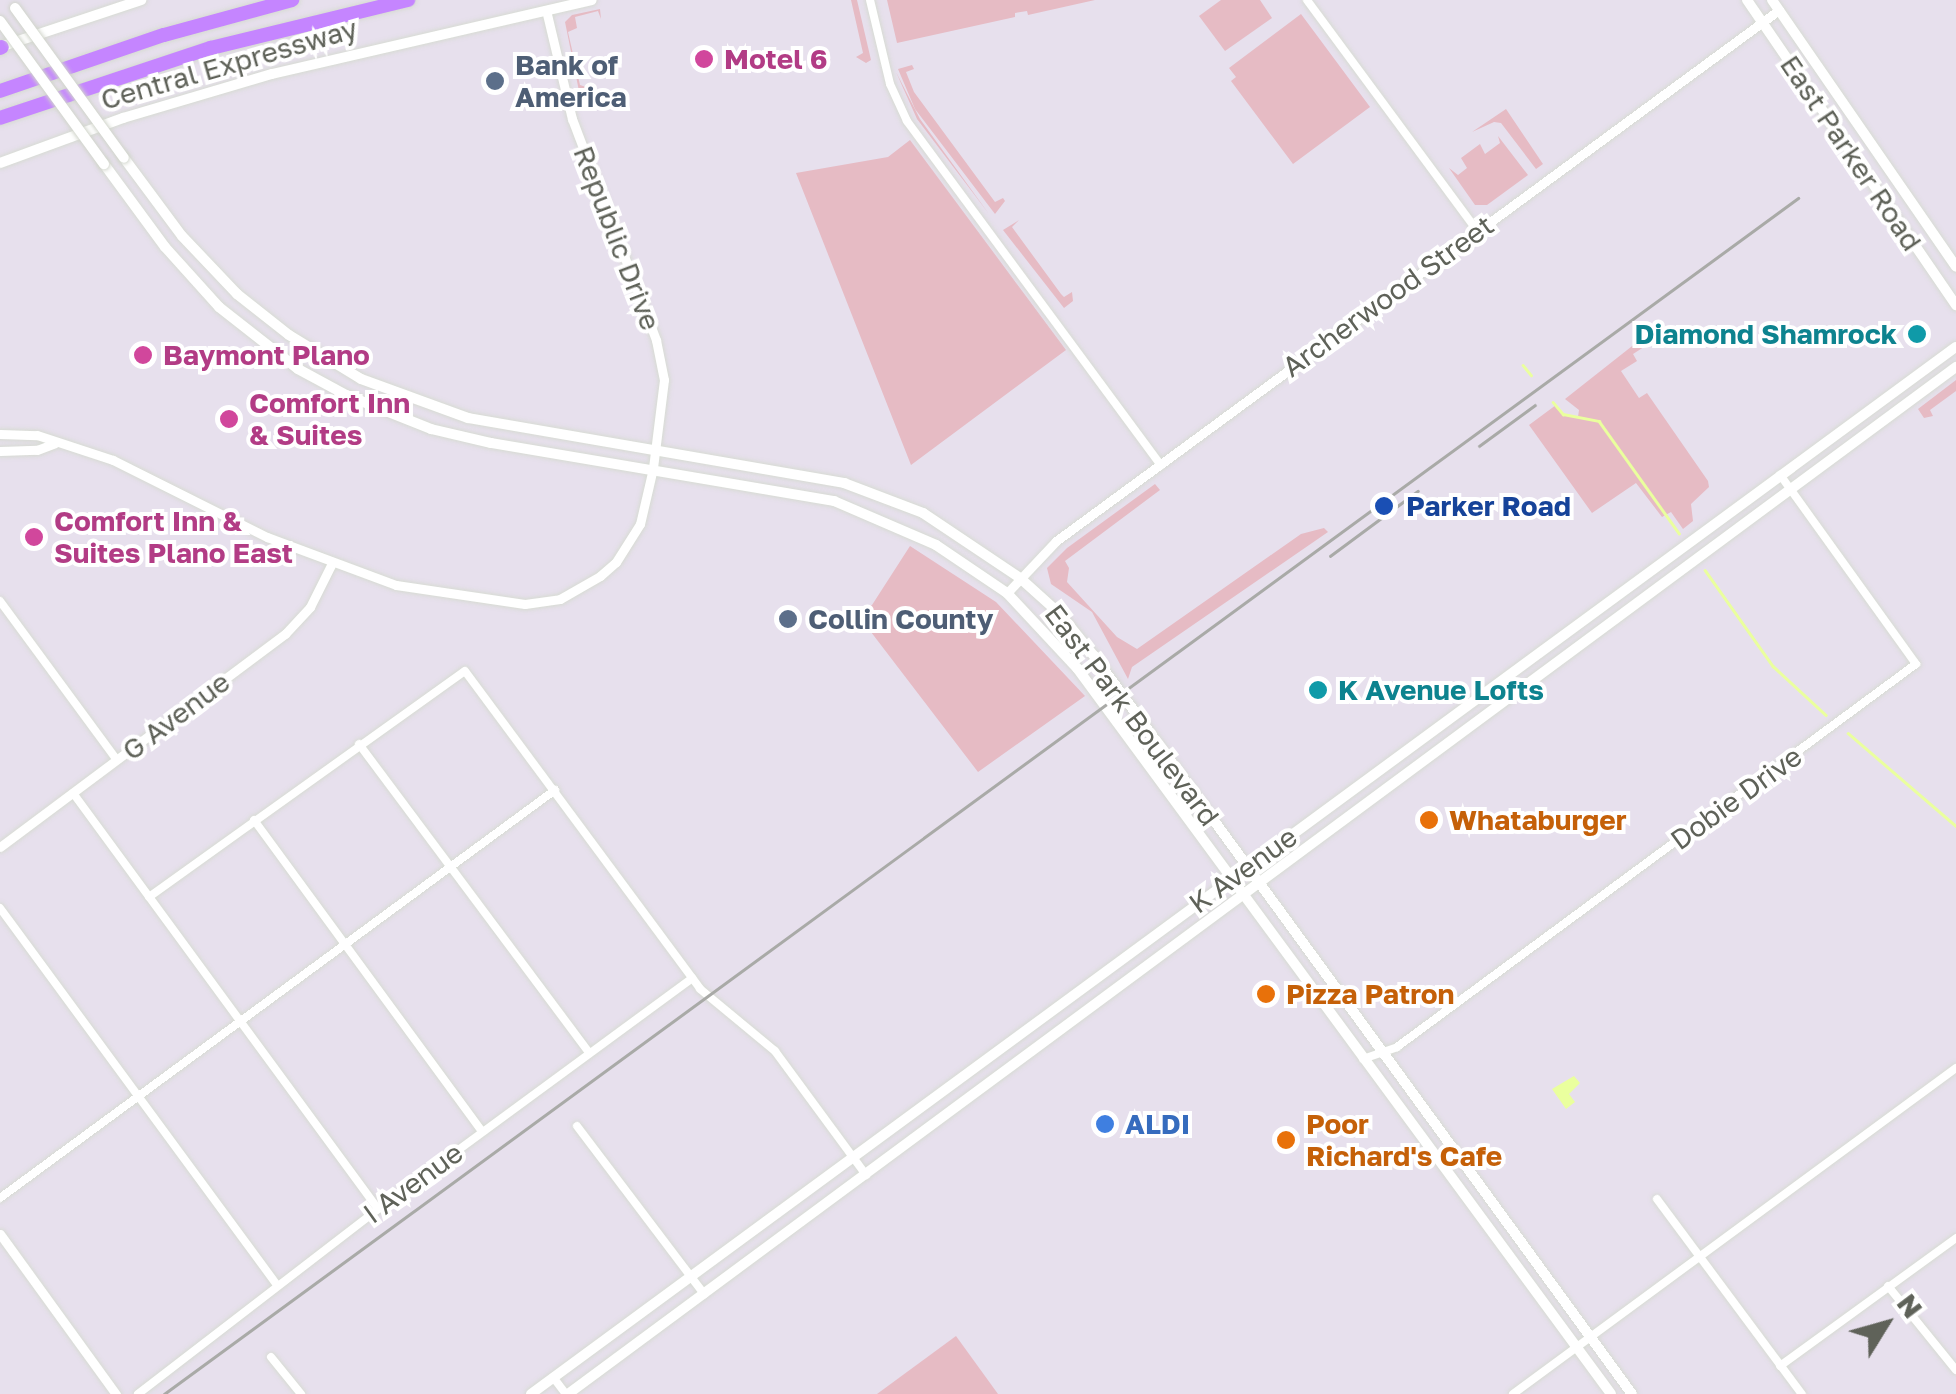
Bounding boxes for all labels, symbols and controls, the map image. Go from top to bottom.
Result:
street label: Central Expressway [97,11,361,117]
place label: Motel 6 [724,42,827,76]
place label: Bank of America [515,48,627,114]
marker: Motel 6 [693,48,715,70]
street label: East Parker Road [1773,49,1929,257]
marker: Bank of America [484,70,506,92]
street label: Republic Drive [566,141,668,335]
street label: Archerwood Street [1276,208,1500,384]
place label: Diamond Shamrock [1635,317,1897,351]
marker: Diamond Shamrock [1906,323,1928,345]
place label: Baymont Plano [163,338,370,372]
marker: Baymont Plano [132,344,154,366]
place label: Comfort Inn & Suites [249,386,410,452]
marker: Comfort Inn & Suites [218,408,240,430]
place label: Parker Road [1406,489,1571,523]
marker: Parker Road [1371,493,1397,519]
place label: Comfort Inn & Suites Plano East [54,504,293,570]
marker: Comfort Inn & Suites Plano East [23,526,45,548]
street label: East Park Boulevard [1038,598,1226,832]
place label: Collin County [808,602,994,636]
marker: Collin County [777,608,799,630]
street label: G Avenue [116,665,236,767]
place label: K Avenue Lofts [1338,673,1544,707]
marker: K Avenue Lofts [1307,679,1329,701]
street label: Dobie Drive [1664,739,1808,857]
place label: Whataburger [1449,803,1627,837]
marker: Whataburger [1418,809,1440,831]
street label: K Avenue [1182,820,1304,920]
place label: Pizza Patron [1286,977,1455,1011]
marker: Pizza Patron [1255,983,1277,1005]
place label: ALDI [1125,1107,1190,1141]
place label: Poor Richard's Cafe [1306,1107,1502,1173]
marker: ALDI [1094,1113,1116,1135]
marker: Poor Richard's Cafe [1275,1129,1297,1151]
street label: I Avenue [357,1136,469,1230]
north arrow [1836,1274,1936,1374]
text: N [1891,1287,1930,1324]

